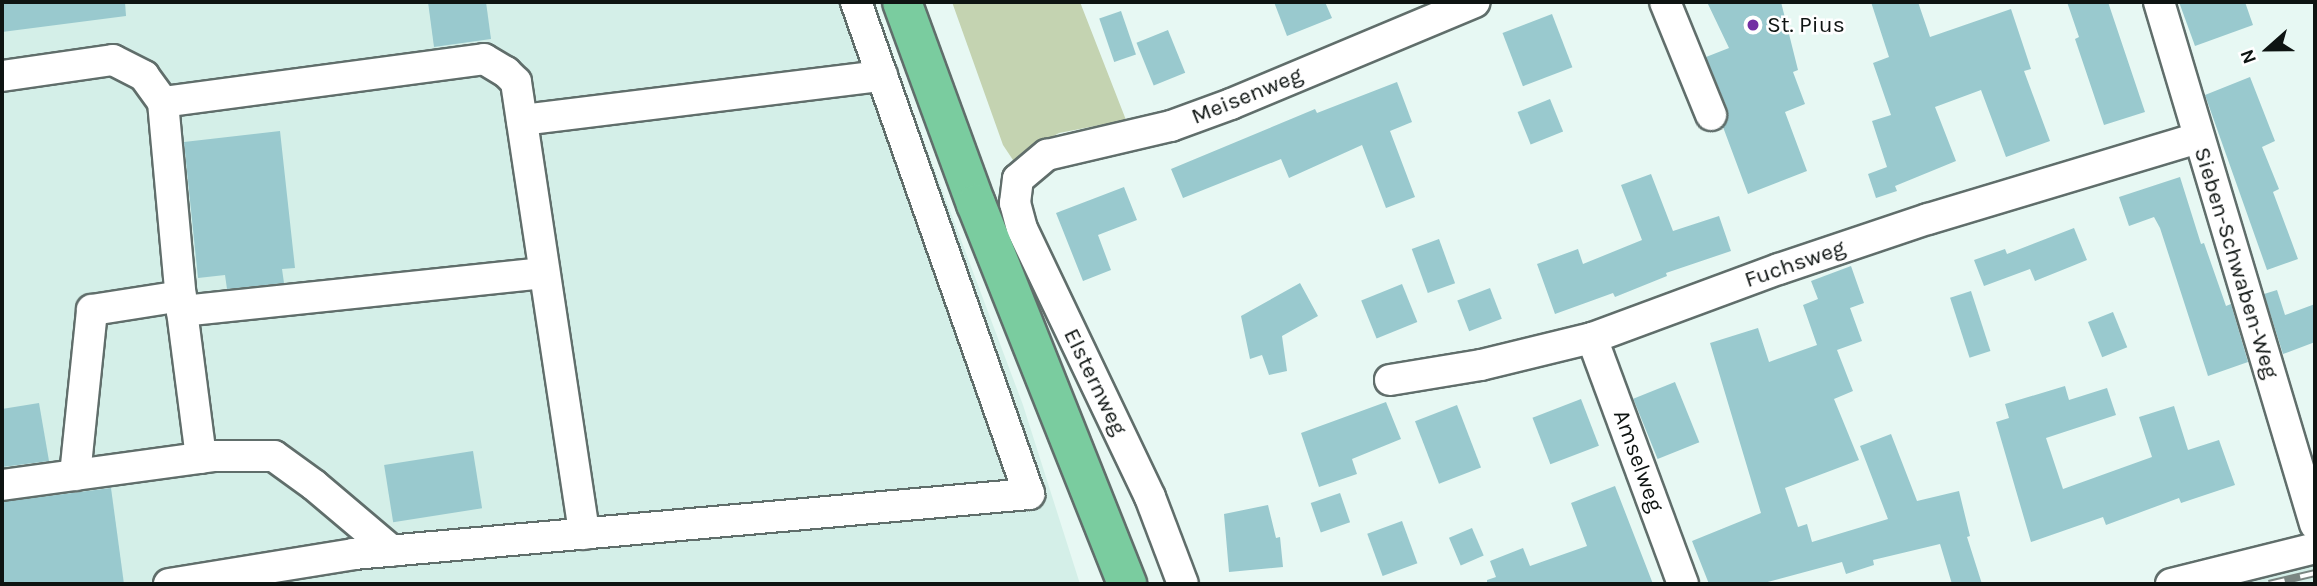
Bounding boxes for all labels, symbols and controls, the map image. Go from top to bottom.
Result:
place label: St. Pius [1767,11,1845,39]
north arrow [2233,14,2303,84]
marker: St. Pius [1745,17,1761,33]
text: N [2236,46,2261,67]
street label: Meisenweg [1187,61,1307,131]
street label: Sieben-Schwaben-Weg [2188,144,2284,382]
street label: Fuchsweg [1741,234,1849,294]
street label: Elsternweg [1057,324,1133,440]
street label: Amselweg [1607,406,1669,516]

